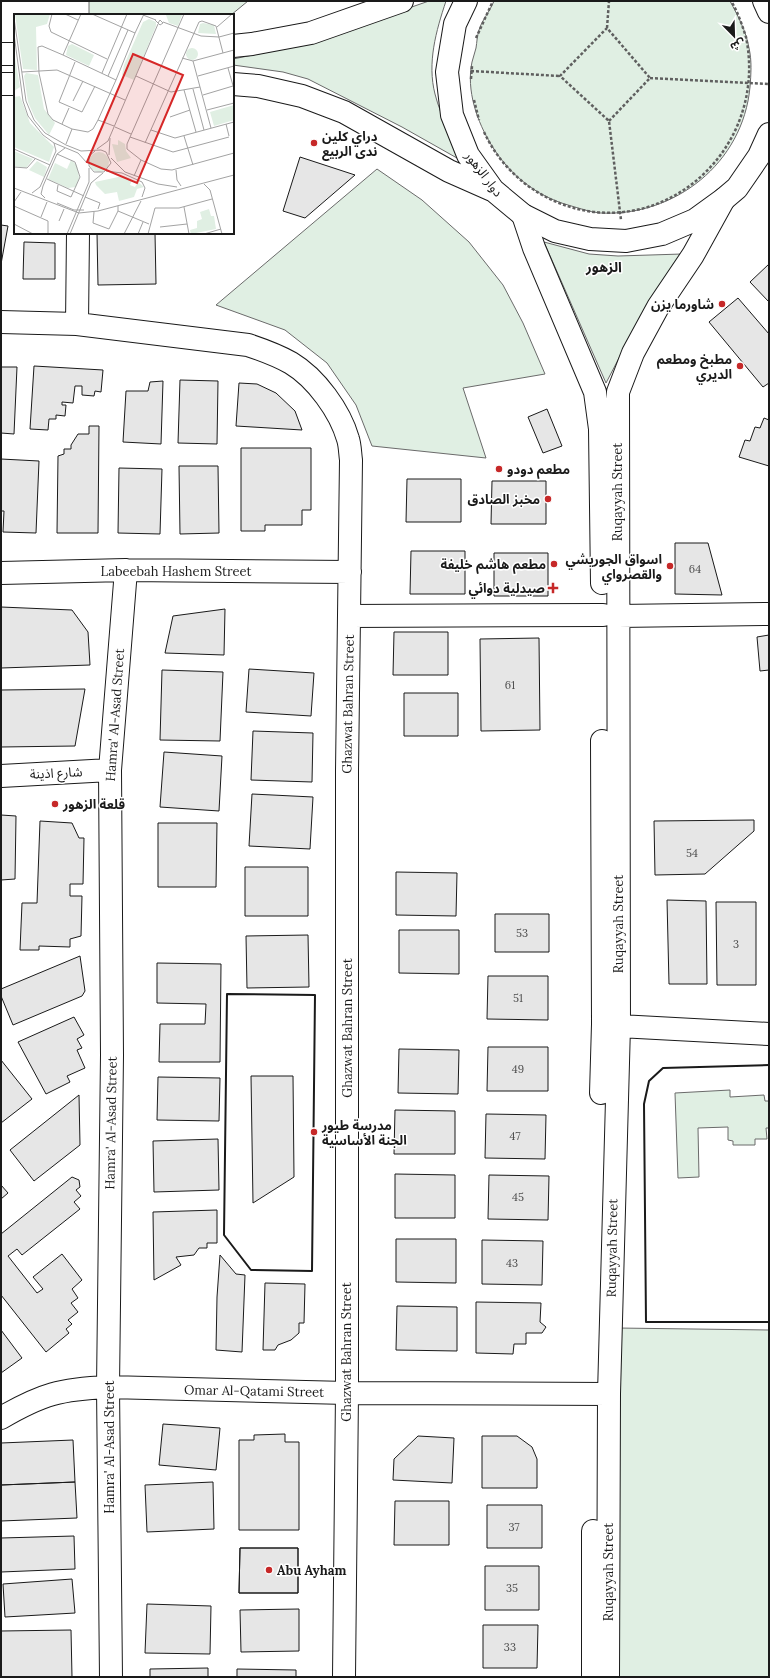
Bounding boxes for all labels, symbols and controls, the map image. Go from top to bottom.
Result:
inset map [14,14,234,234]
north arrow [714,16,754,56]
text: ش [728,36,748,55]
place label: دراي كلين ندى الربيع [322,128,378,161]
marker: دراي كلين ندى الربيع [309,138,319,148]
street label: دوار الزهور [461,147,507,200]
district label: الزهور [585,258,622,276]
place label: شاورما يزن [651,296,714,313]
marker: شاورما يزن [717,299,727,309]
place label: مطبخ ومطعم الديري [657,351,732,385]
marker: مطبخ ومطعم الديري [735,361,745,371]
street label: Ruqayyah Street [609,443,626,541]
place label: مطعم دودو [507,461,570,480]
marker: مطعم دودو [494,464,504,474]
place label: مخبز الصادق [468,491,540,508]
marker: مخبز الصادق [543,494,553,504]
place label: اسواق الجوريشي والقصرواي [566,551,662,585]
place label: مطعم هاشم خليفة [440,556,546,575]
marker: مطعم هاشم خليفة [549,559,559,569]
marker: اسواق الجوريشي والقصرواي [665,561,675,571]
house number: 64 [689,562,701,576]
street label: Labeebah Hashem Street [100,563,252,580]
place label: صيدلية دوائي [469,580,545,599]
marker: صيدلية دوائي [548,583,558,593]
street label: Ghazwat Bahran Street [338,634,358,774]
street label: Hamra' Al-Asad Street [102,648,128,782]
house number: 61 [505,678,515,692]
street label: شارع اذينة [29,763,83,785]
place label: قلعة الزهور [62,796,125,813]
marker: قلعة الزهور [50,799,60,809]
house number: 54 [686,846,698,860]
street label: Ruqayyah Street [610,875,627,973]
house number: 53 [516,926,528,940]
house number: 3 [733,937,739,951]
street label: Ghazwat Bahran Street [339,958,356,1098]
house number: 51 [513,991,523,1005]
street label: Hamra' Al-Asad Street [101,1056,121,1190]
house number: 49 [512,1062,524,1076]
place label: مدرسة طيور الجنة الأساسية [321,1117,407,1149]
marker: مدرسة طيور الجنة الأساسية [309,1127,319,1137]
house number: 47 [509,1129,521,1143]
house number: 45 [512,1190,524,1204]
street label: Ruqayyah Street [603,1198,621,1298]
house number: 43 [506,1256,518,1270]
street label: Ghazwat Bahran Street [338,1282,355,1422]
street label: Hamra' Al-Asad Street [101,1380,118,1514]
street label: Omar Al-Qatami Street [184,1381,324,1401]
house number: 37 [509,1520,519,1534]
street label: Ruqayyah Street [600,1523,617,1621]
place label: Abu Ayham [277,1562,347,1579]
marker: Abu Ayham [264,1565,274,1575]
house number: 35 [506,1581,518,1595]
house number: 33 [504,1640,516,1654]

